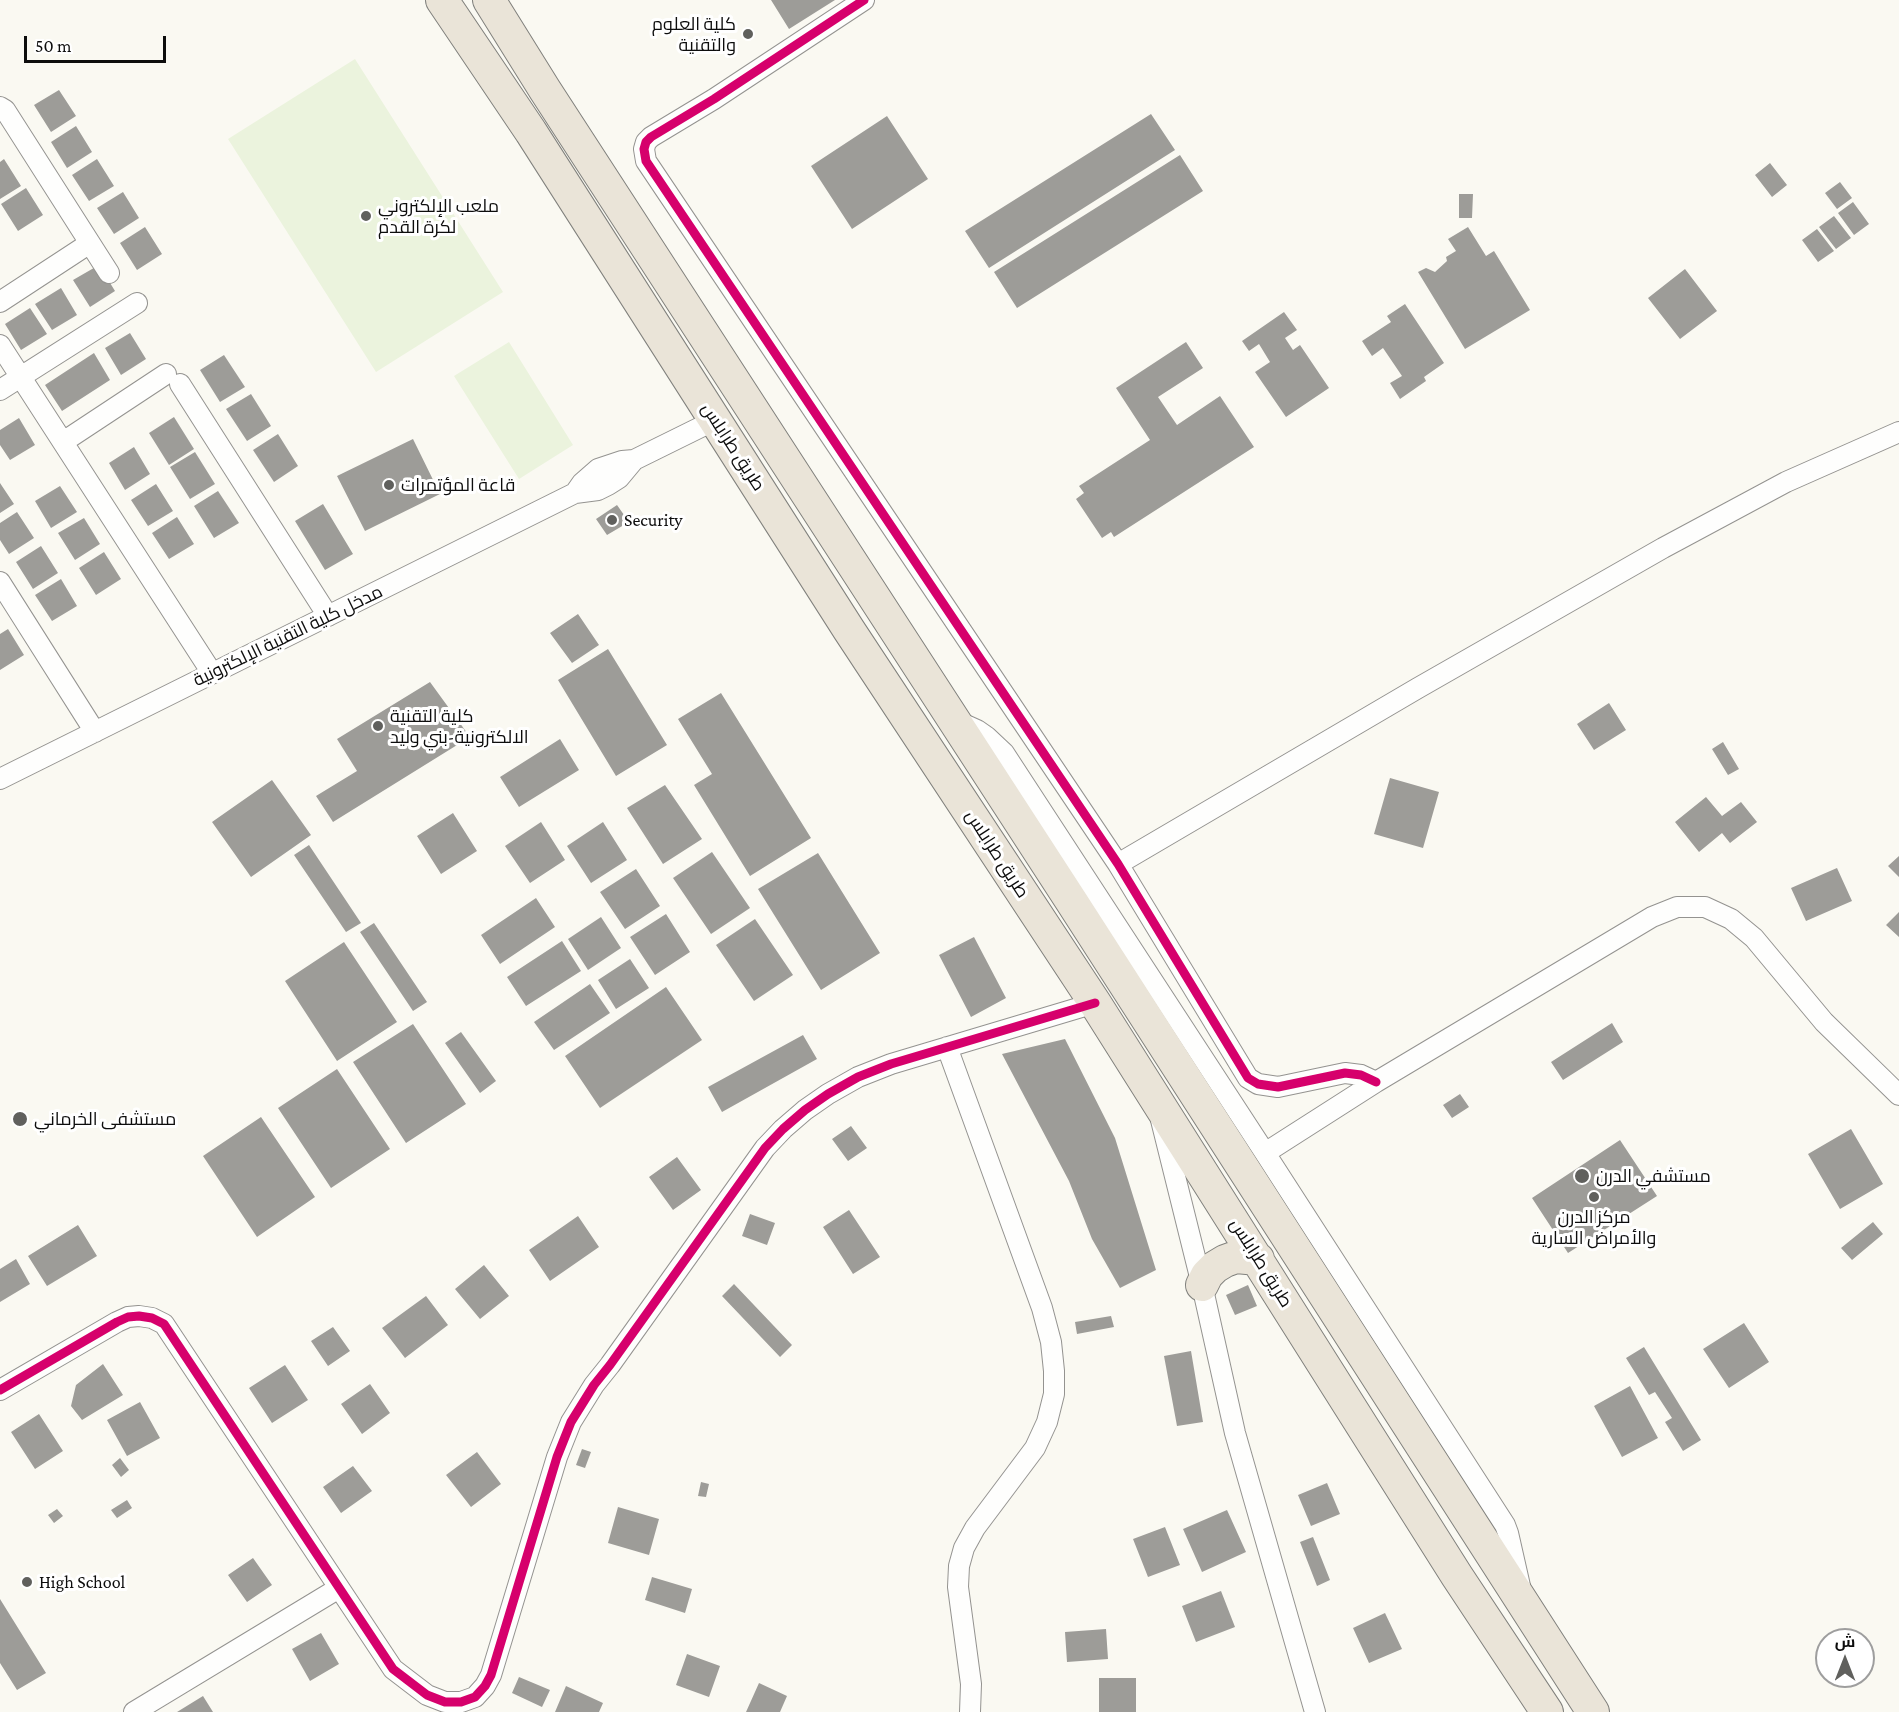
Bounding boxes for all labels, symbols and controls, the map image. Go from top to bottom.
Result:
place label: كلية العلوم والتقنية [652,13,736,56]
scale bar [27,24,170,62]
marker: كلية العلوم والتقنية [741,27,755,41]
text: 50 m [35,36,72,56]
place label: ملعب الإلكتروني لكرة القدم [378,195,499,238]
marker: ملعب الإلكتروني لكرة القدم [359,209,373,223]
street label: طريق طرابلس [696,399,770,495]
place label: قاعة المؤتمرات [401,474,515,496]
marker: قاعة المؤتمرات [382,478,396,492]
place label: Security [624,509,683,531]
marker: Security [605,513,619,527]
street label: مدخل كلية التقنية الإلكترونية [190,581,386,691]
place label: كلية التقنية الالكترونية-بني وليد [390,705,529,748]
marker: كلية التقنية الالكترونية-بني وليد [371,719,385,733]
street label: طريق طرابلس [960,806,1034,902]
place label: مستشفى الخرماني [34,1108,176,1130]
marker: مستشفى الخرماني [11,1110,29,1128]
place label: مستشفي الدرن [1596,1165,1711,1187]
marker: مستشفي الدرن [1573,1167,1591,1185]
marker: مركز الدرن والأمراض السارية [1587,1190,1601,1204]
place label: مركز الدرن والأمراض السارية [1532,1206,1656,1248]
street label: طريق طرابلس [1225,1214,1297,1312]
place label: High School [39,1571,125,1593]
marker: High School [20,1575,34,1589]
north arrow [1815,1628,1875,1688]
text: ش [1835,1633,1855,1650]

